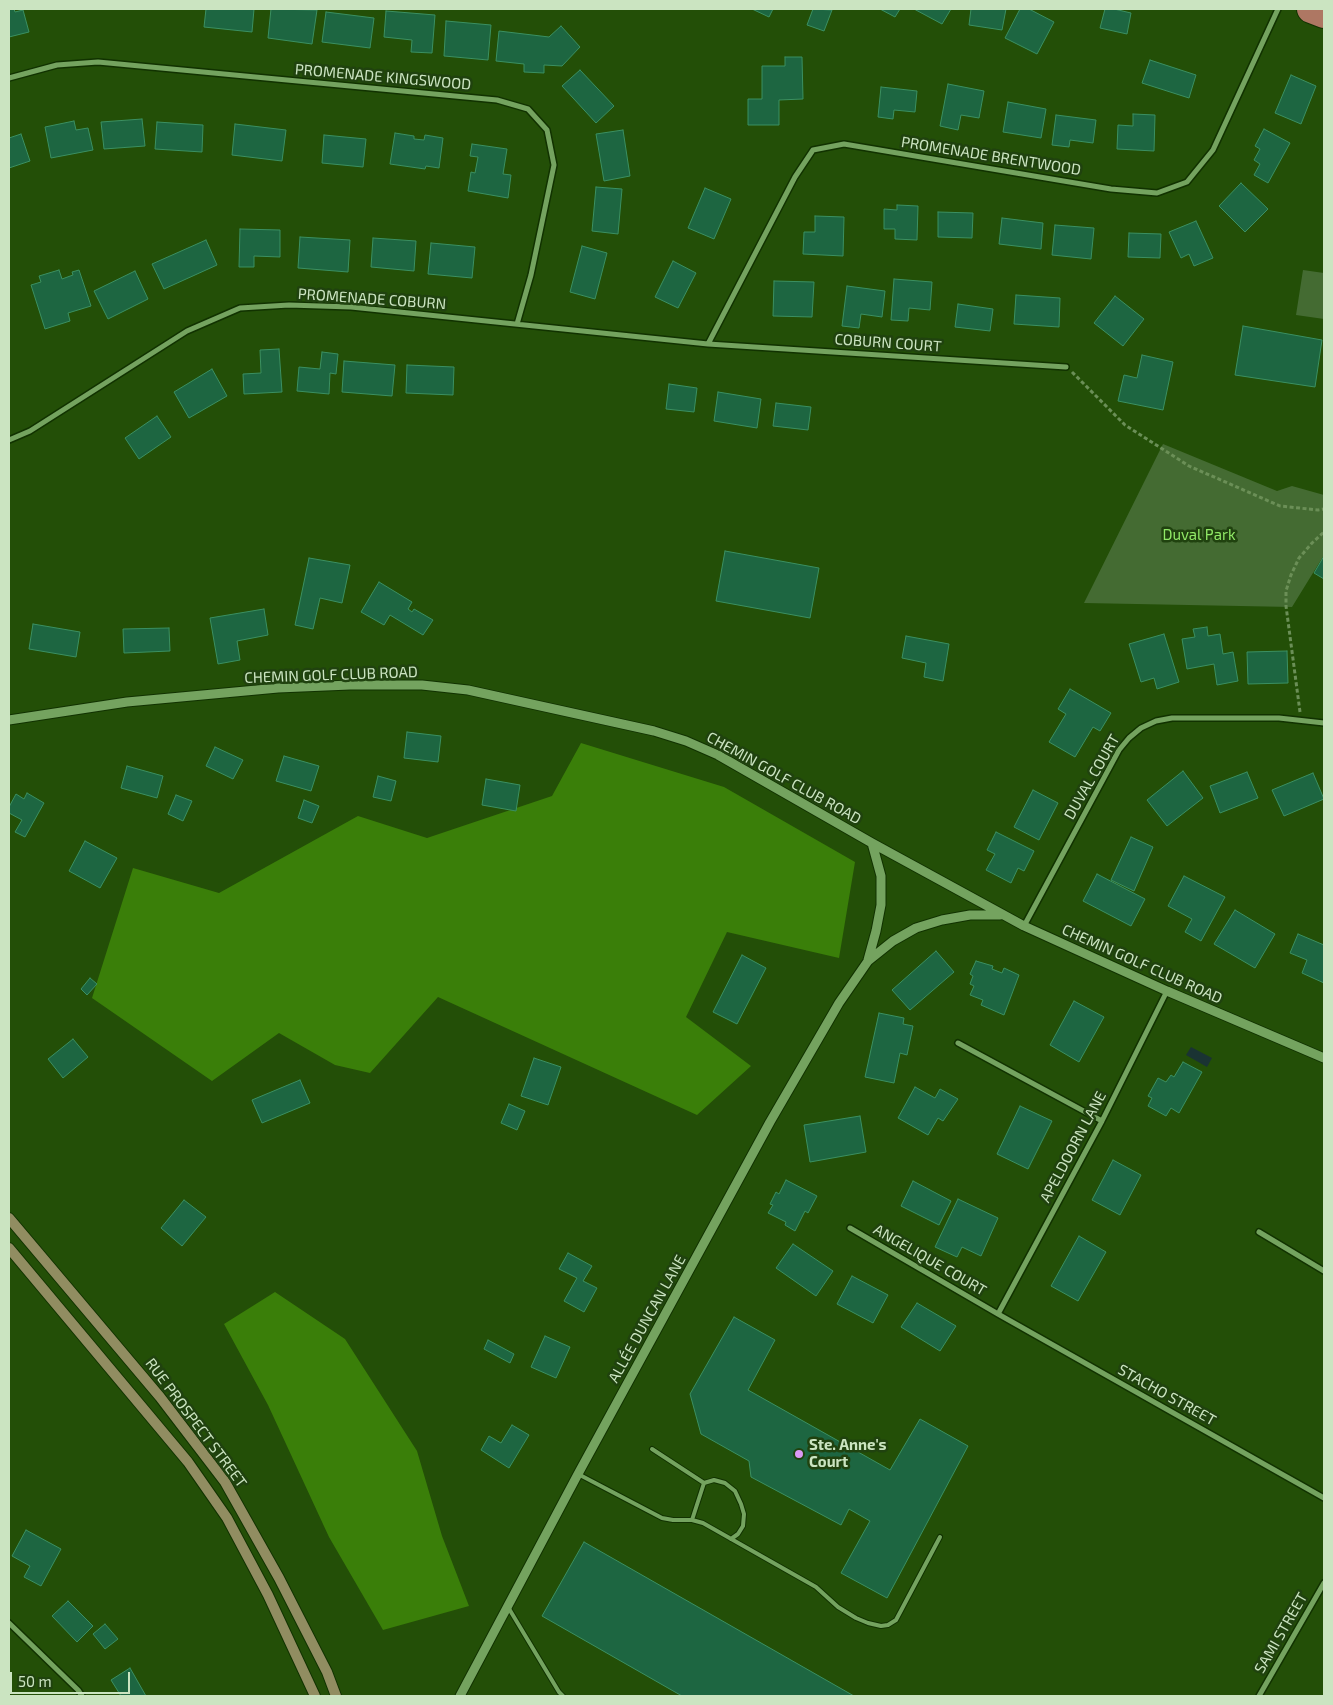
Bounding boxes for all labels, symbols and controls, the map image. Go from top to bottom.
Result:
street label: PROMENADE KINGSWOOD [294,60,472,94]
street label: PROMENADE BRENTWOOD [900,133,1082,179]
street label: PROMENADE COBURN [297,285,447,313]
street label: COBURN COURT [834,330,942,356]
park label: Duval Park [1162,526,1236,544]
street label: CHEMIN GOLF CLUB ROAD [244,663,418,687]
street label: CHEMIN GOLF CLUB ROAD [704,728,864,828]
street label: DUVAL COURT [1060,731,1124,823]
street label: CHEMIN GOLF CLUB ROAD [1059,920,1225,1008]
street label: APELDOORN LANE [1036,1088,1110,1206]
street label: ANGELIQUE COURT [870,1220,990,1300]
street label: ALLÉE DUNCAN LANE [604,1252,690,1386]
street label: RUE PROSPECT STREET [141,1355,251,1491]
street label: STACHO STREET [1115,1361,1219,1429]
place label: Ste. Anne's Court [809,1436,887,1471]
marker: Ste. Anne's Court [793,1448,805,1460]
street label: SAMI STREET [1251,1589,1311,1677]
scale bar [12,1662,132,1694]
text: 50 m [18,1672,52,1690]

